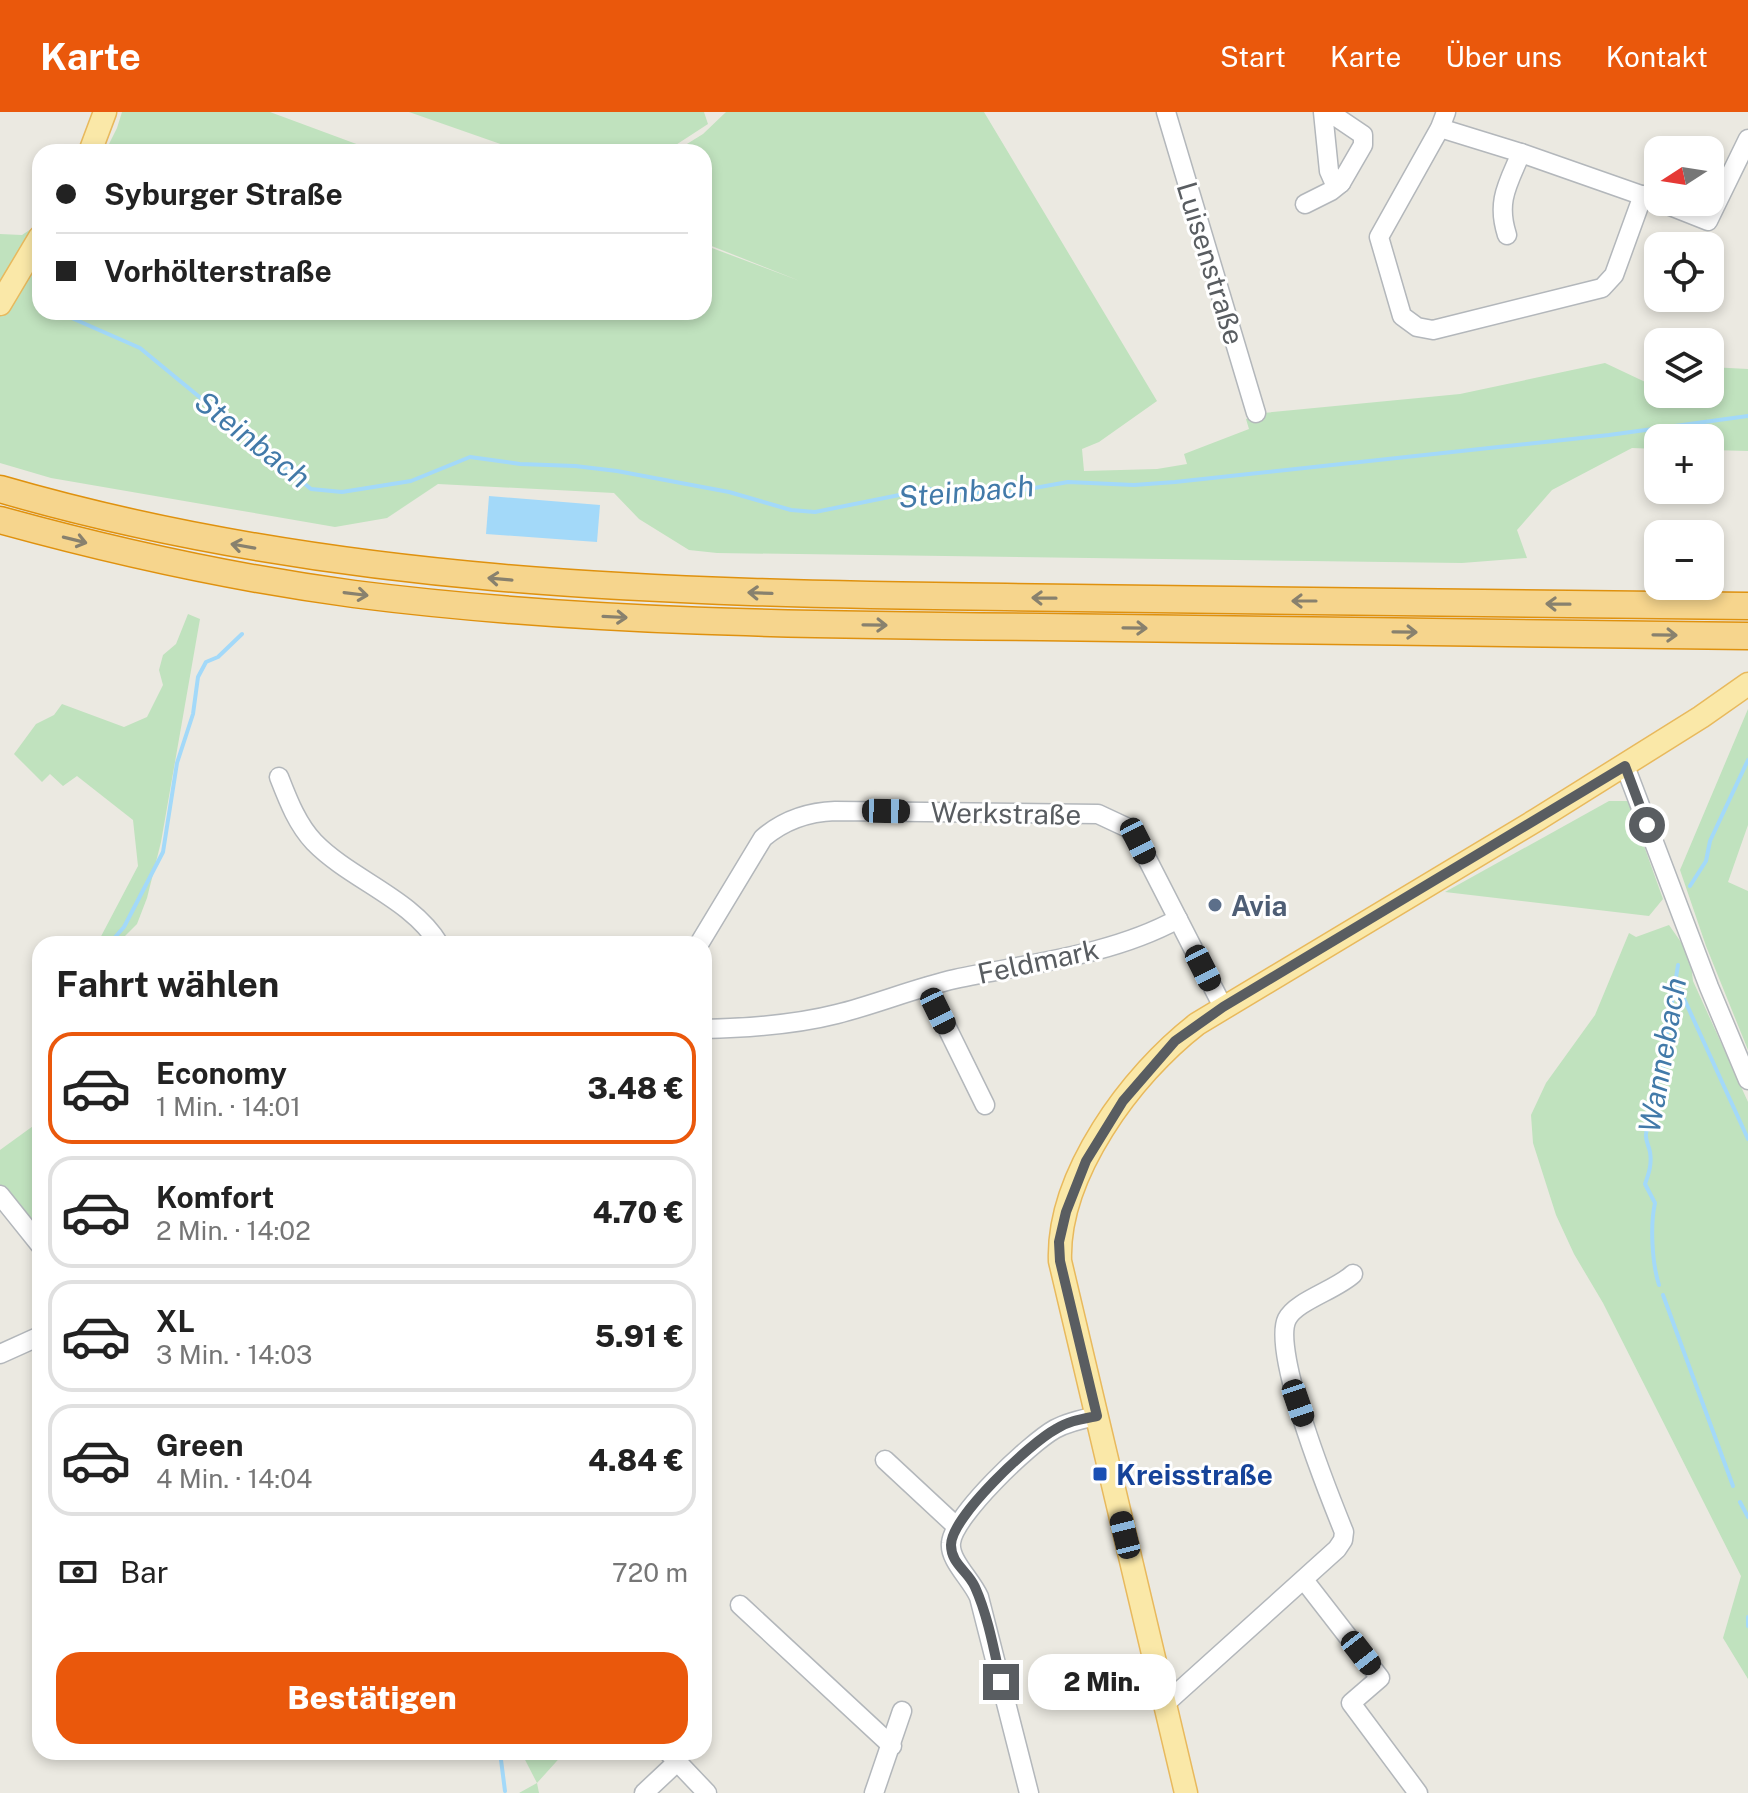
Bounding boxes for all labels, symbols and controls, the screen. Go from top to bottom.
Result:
text: Karte [40,34,141,79]
text: Start [1220,40,1286,73]
text: Karte [1330,40,1401,73]
text: Über uns [1445,40,1562,73]
text: Kontakt [1606,40,1708,73]
north arrow [1644,136,1724,216]
map controls [1644,136,1724,600]
text: Syburger Straße [104,176,343,212]
street label: Luisenstraße [1171,178,1251,348]
button: locate [1644,232,1724,312]
text: Vorhölterstraße [104,253,332,289]
button: layers [1644,328,1724,408]
water label: Steinbach [188,383,318,495]
button: + [1644,424,1724,504]
water label: Steinbach [897,467,1035,515]
button: − [1644,520,1724,600]
one-way arrow [62,533,88,548]
one-way arrow [230,537,256,552]
one-way arrow [487,571,514,586]
one-way arrow [747,585,774,600]
one-way arrow [342,586,369,601]
one-way arrow [1031,590,1058,606]
one-way arrow [1291,593,1318,609]
one-way arrow [1545,596,1572,612]
one-way arrow [601,609,628,624]
one-way arrow [861,617,888,633]
one-way arrow [1121,621,1148,636]
one-way arrow [1391,624,1418,640]
one-way arrow [1651,627,1678,643]
street label: Werkstraße [930,795,1082,831]
car [862,799,910,823]
route start [1629,807,1665,843]
car [1116,814,1160,868]
place label: Avia [1231,889,1287,922]
marker: Avia [1206,896,1224,914]
street label: Feldmark [974,932,1102,990]
car [1181,941,1225,995]
text: Fahrt wählen [56,963,279,1005]
water label: Wannebach [1631,974,1693,1136]
car [917,984,959,1038]
icon: car [60,1052,132,1124]
text: Economy [156,1055,287,1091]
text: 3.48 € [588,1070,684,1106]
text: 1 Min. · 14:01 [156,1091,301,1122]
icon: car [60,1176,132,1248]
text: Komfort [156,1179,274,1215]
text: 4.70 € [593,1194,684,1230]
text: 2 Min. · 14:02 [156,1215,311,1246]
icon: car [60,1300,132,1372]
text: XL [156,1303,195,1339]
text: 5.91 € [594,1318,684,1354]
text: 3 Min. · 14:03 [156,1339,312,1370]
car [1279,1376,1317,1430]
icon: car [60,1424,132,1496]
text: Green [156,1427,243,1463]
text: 4.84 € [588,1442,684,1478]
place label: Kreisstraße [1116,1458,1273,1491]
text: 4 Min. · 14:04 [156,1463,312,1494]
marker: Kreisstraße [1091,1465,1109,1483]
car [1108,1509,1142,1561]
icon: cash [56,1550,100,1594]
text: Bar [120,1554,168,1590]
text: 720 m [612,1557,688,1588]
car [1337,1627,1385,1679]
button: Bestätigen [56,1652,688,1744]
callout: 2 Min. [1029,1654,1177,1710]
route end [983,1664,1019,1700]
text: 2 Min. [1063,1666,1141,1697]

